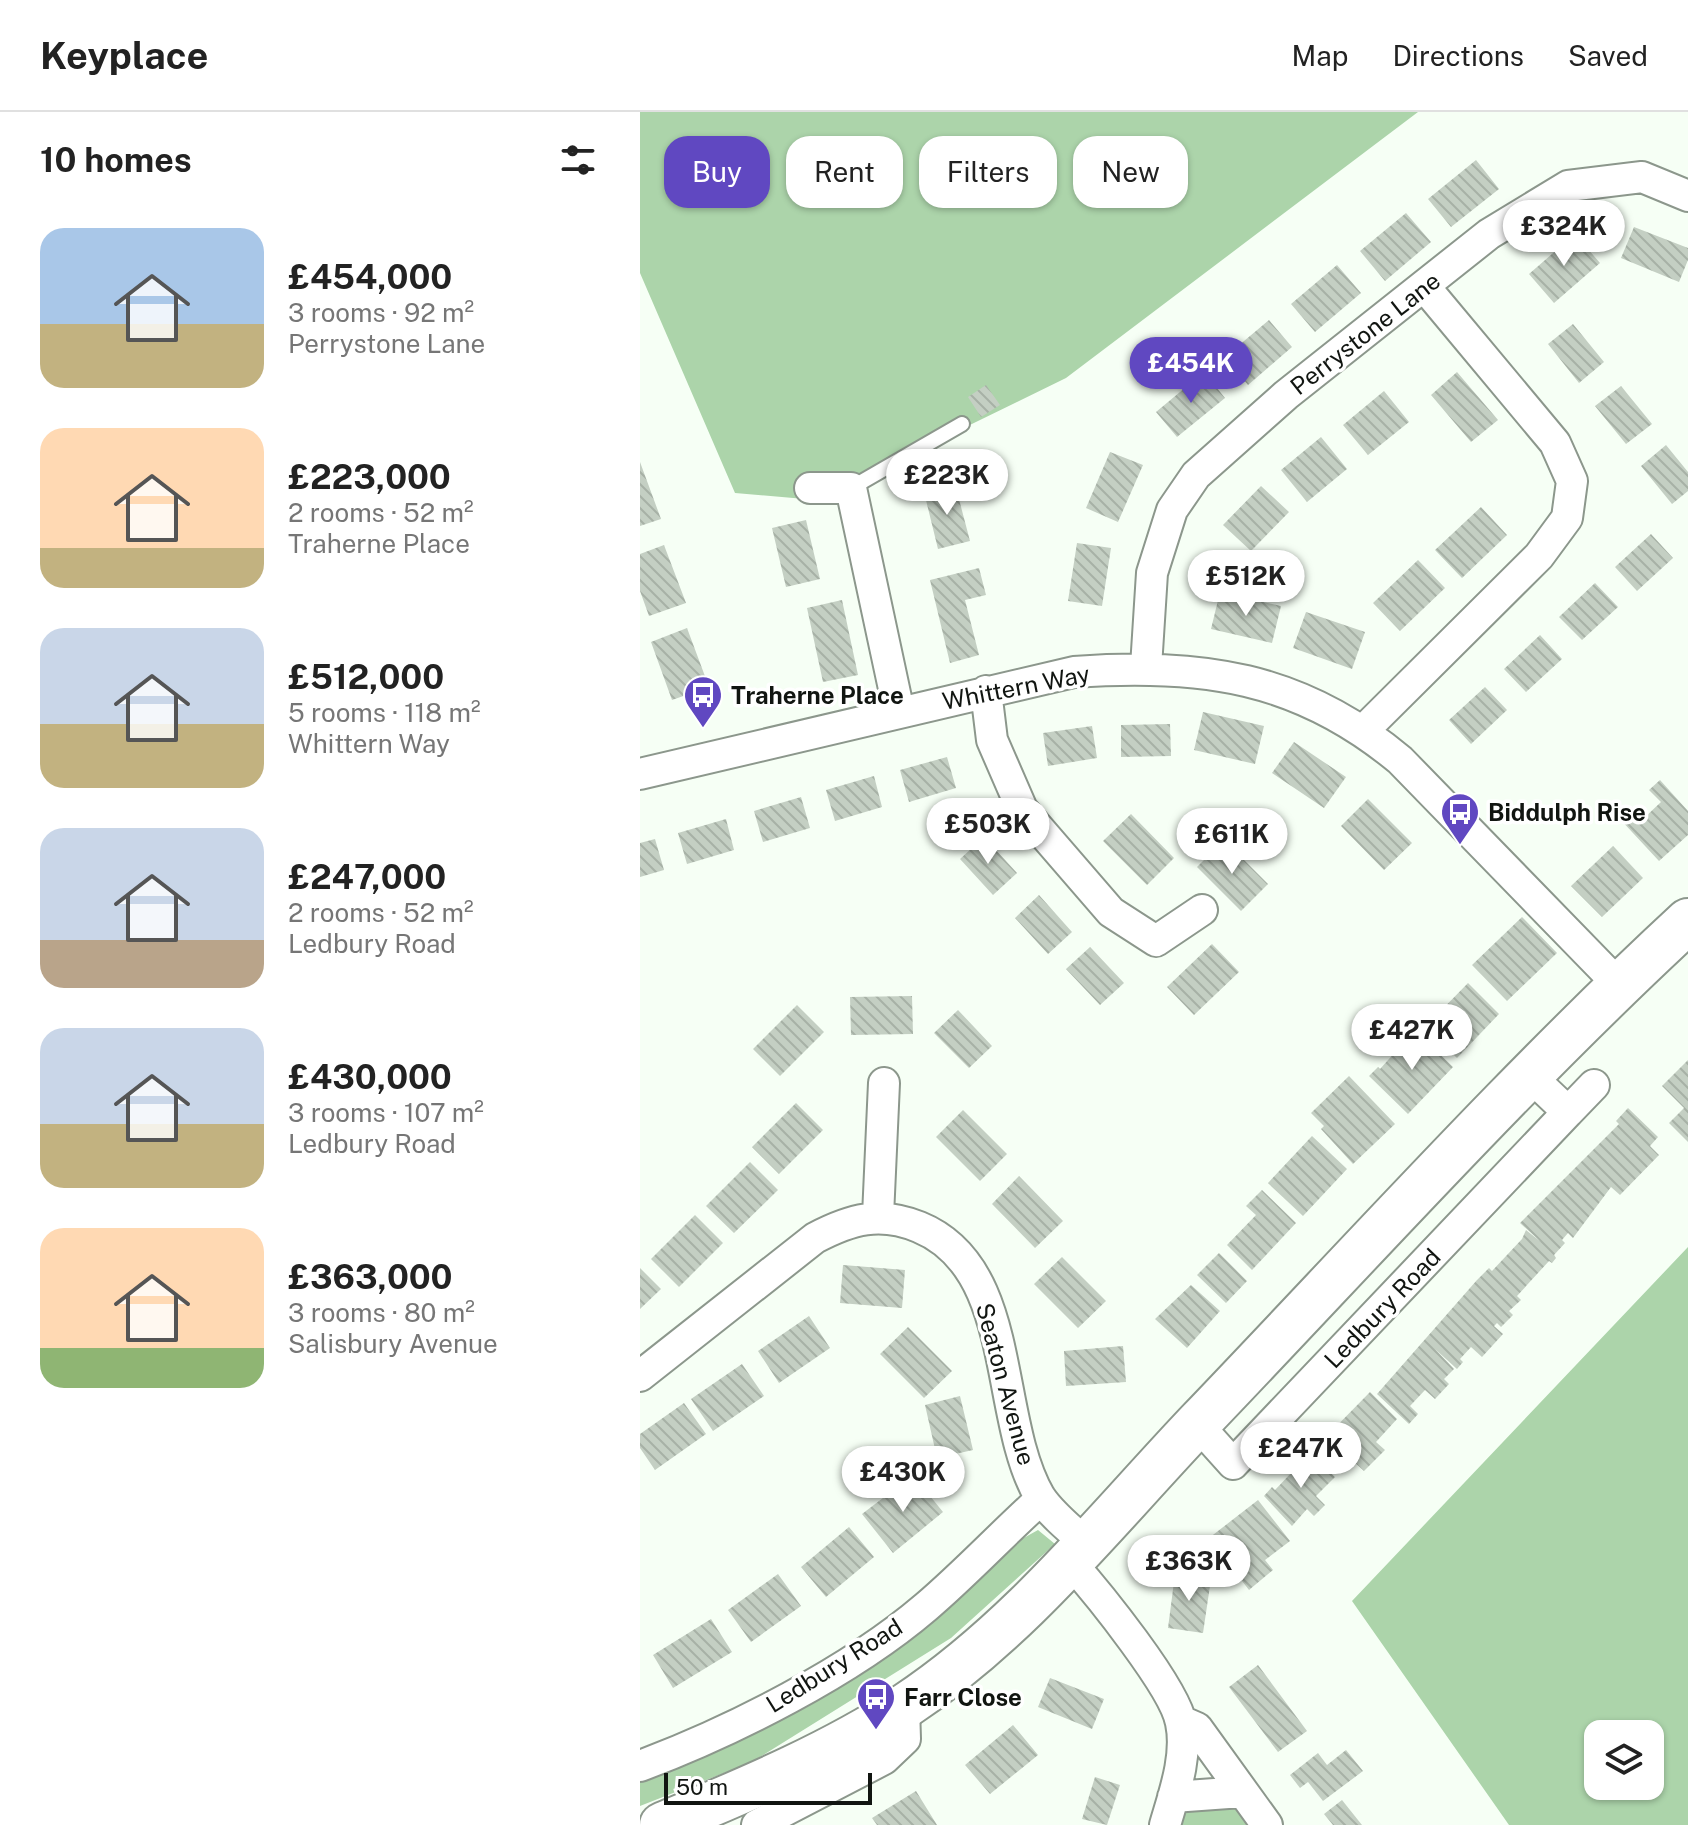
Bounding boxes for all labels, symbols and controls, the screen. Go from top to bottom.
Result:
text: Keyplace [40,33,208,78]
text: Map [1292,39,1348,72]
text: Directions [1392,39,1524,72]
text: Saved [1568,39,1648,72]
chip: Buy [664,136,770,208]
chip: Rent [786,136,903,208]
chip: Filters [919,136,1057,208]
chip: New [1073,136,1188,208]
icon: filters [556,138,600,182]
text: 10 homes [40,140,192,180]
pin: £324K [1508,200,1620,268]
text: £324K [1521,210,1607,241]
text: £454,000 [288,257,452,297]
icon: home [104,260,200,356]
street label: Perrystone Lane [1285,266,1445,400]
text: 3 rooms · 92 m² [288,297,474,328]
text: Perrystone Lane [288,328,485,359]
pin: £454K [1135,337,1247,405]
text: £454K [1148,347,1234,378]
pin: £223K [891,449,1003,517]
text: £223,000 [288,457,451,497]
text: £223K [904,459,990,490]
icon: home [104,460,200,556]
text: 2 rooms · 52 m² [288,497,474,528]
text: Traherne Place [288,528,470,559]
pin: £512K [1190,550,1302,618]
text: £512K [1206,560,1286,591]
text: £512,000 [288,657,444,697]
street label: Whittern Way [940,659,1092,715]
icon: home [104,660,200,756]
bus stop icon: Traherne Place [682,674,724,729]
place label: Traherne Place [731,681,904,709]
text: 5 rooms · 118 m² [288,697,481,728]
text: Whittern Way [288,728,450,759]
bus stop icon: Biddulph Rise [1439,791,1481,846]
pin: £503K [932,798,1044,866]
place label: Biddulph Rise [1488,798,1646,826]
text: £503K [944,808,1032,839]
pin: £611K [1176,808,1288,876]
text: £611K [1195,818,1269,849]
text: £247,000 [288,857,446,897]
icon: home [104,860,200,956]
text: 2 rooms · 52 m² [288,897,474,928]
text: Ledbury Road [288,928,456,959]
pin: £427K [1356,1004,1468,1072]
text: £427K [1369,1014,1455,1045]
text: £430,000 [288,1057,452,1097]
icon: home [104,1060,200,1156]
text: 3 rooms · 107 m² [288,1097,484,1128]
text: Ledbury Road [288,1128,456,1159]
street label: Ledbury Road [1318,1243,1446,1373]
text: £363,000 [288,1257,452,1297]
icon: home [104,1260,200,1356]
text: 3 rooms · 80 m² [288,1297,475,1328]
street label: Seaton Avenue [971,1300,1041,1468]
text: Salisbury Avenue [288,1328,498,1359]
pin: £247K [1245,1422,1357,1490]
text: £247K [1258,1432,1344,1463]
pin: £430K [847,1446,959,1514]
text: £430K [860,1456,946,1487]
pin: £363K [1133,1535,1245,1603]
text: £363K [1145,1545,1233,1576]
street label: Ledbury Road [761,1612,907,1718]
bus stop icon: Farr Close [855,1676,897,1731]
place label: Farr Close [904,1683,1022,1711]
map controls [1584,1720,1664,1800]
button: layers [1584,1720,1664,1800]
scale bar [664,1769,872,1805]
text: 50 m [676,1774,728,1800]

